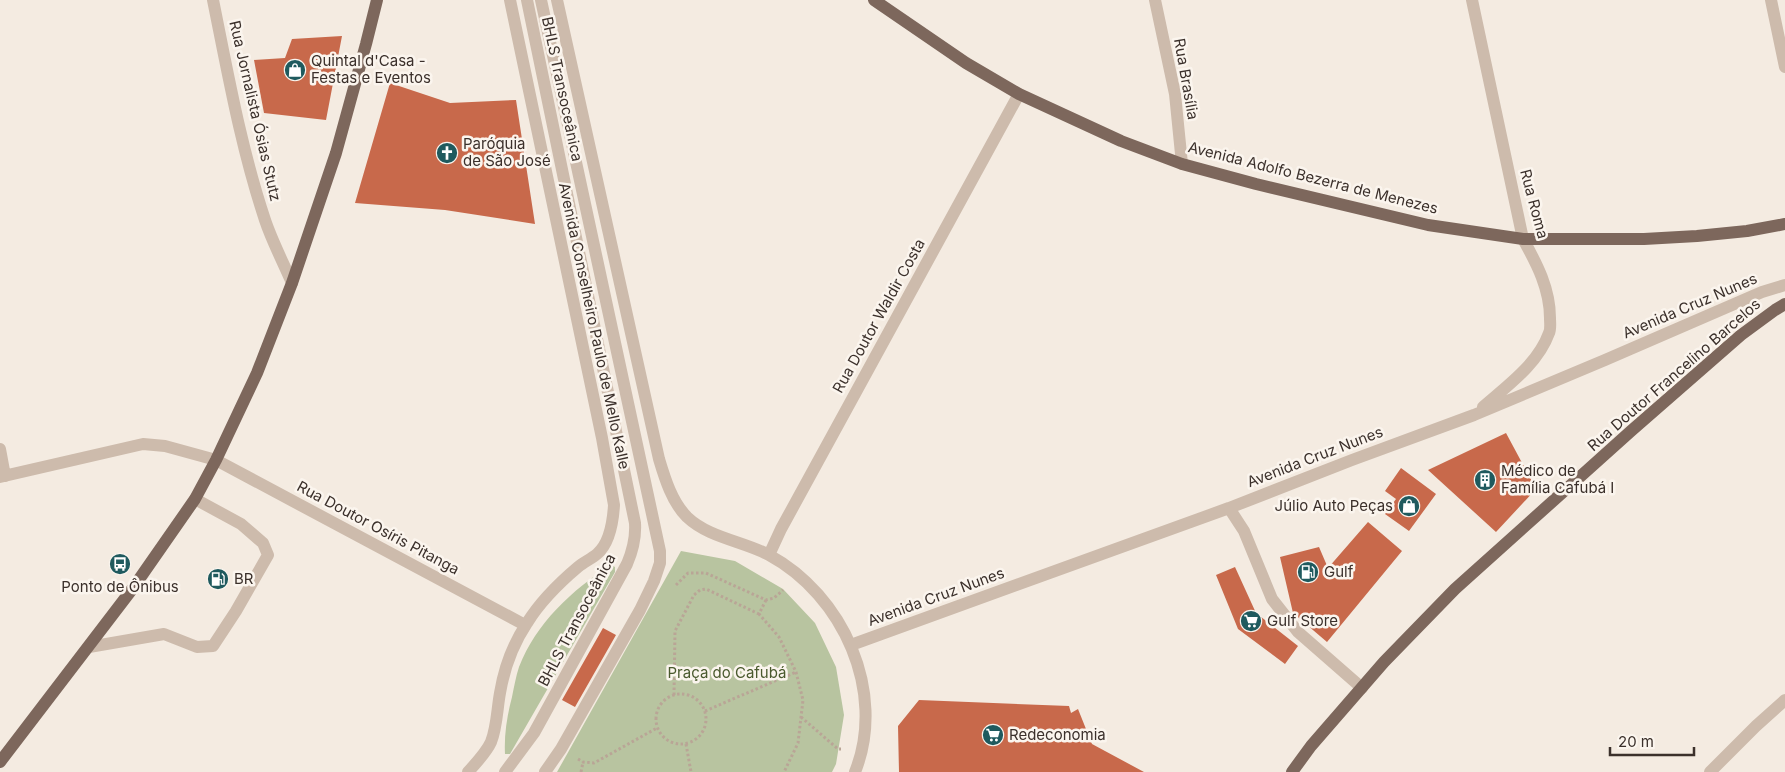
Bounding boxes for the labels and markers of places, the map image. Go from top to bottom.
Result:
place label: Quintal d'Casa - Festas e Eventos [311,51,431,87]
shop icon: Quintal d'Casa - Festas e Eventos [283,58,307,82]
place label: Paróquia de São José [463,134,551,170]
church icon: Paróquia de São José [435,141,459,165]
place label: Médico de Família Cafubá I [1501,461,1614,497]
building icon: Médico de Família Cafubá I [1473,468,1497,492]
shop icon: Júlio Auto Peças [1397,494,1421,518]
place label: Júlio Auto Peças [1275,496,1393,515]
bus stop icon: Ponto de Ônibus [108,552,132,576]
fuel station icon: Gulf [1296,560,1320,584]
place label: Gulf [1324,562,1354,581]
fuel station icon: BR [206,567,230,591]
place label: BR [234,569,254,588]
place label: Ponto de Ônibus [61,577,179,596]
supermarket icon: Gulf Store [1239,609,1263,633]
place label: Gulf Store [1267,611,1338,630]
supermarket icon: Redeconomia [981,723,1005,747]
place label: Redeconomia [1009,725,1106,744]

